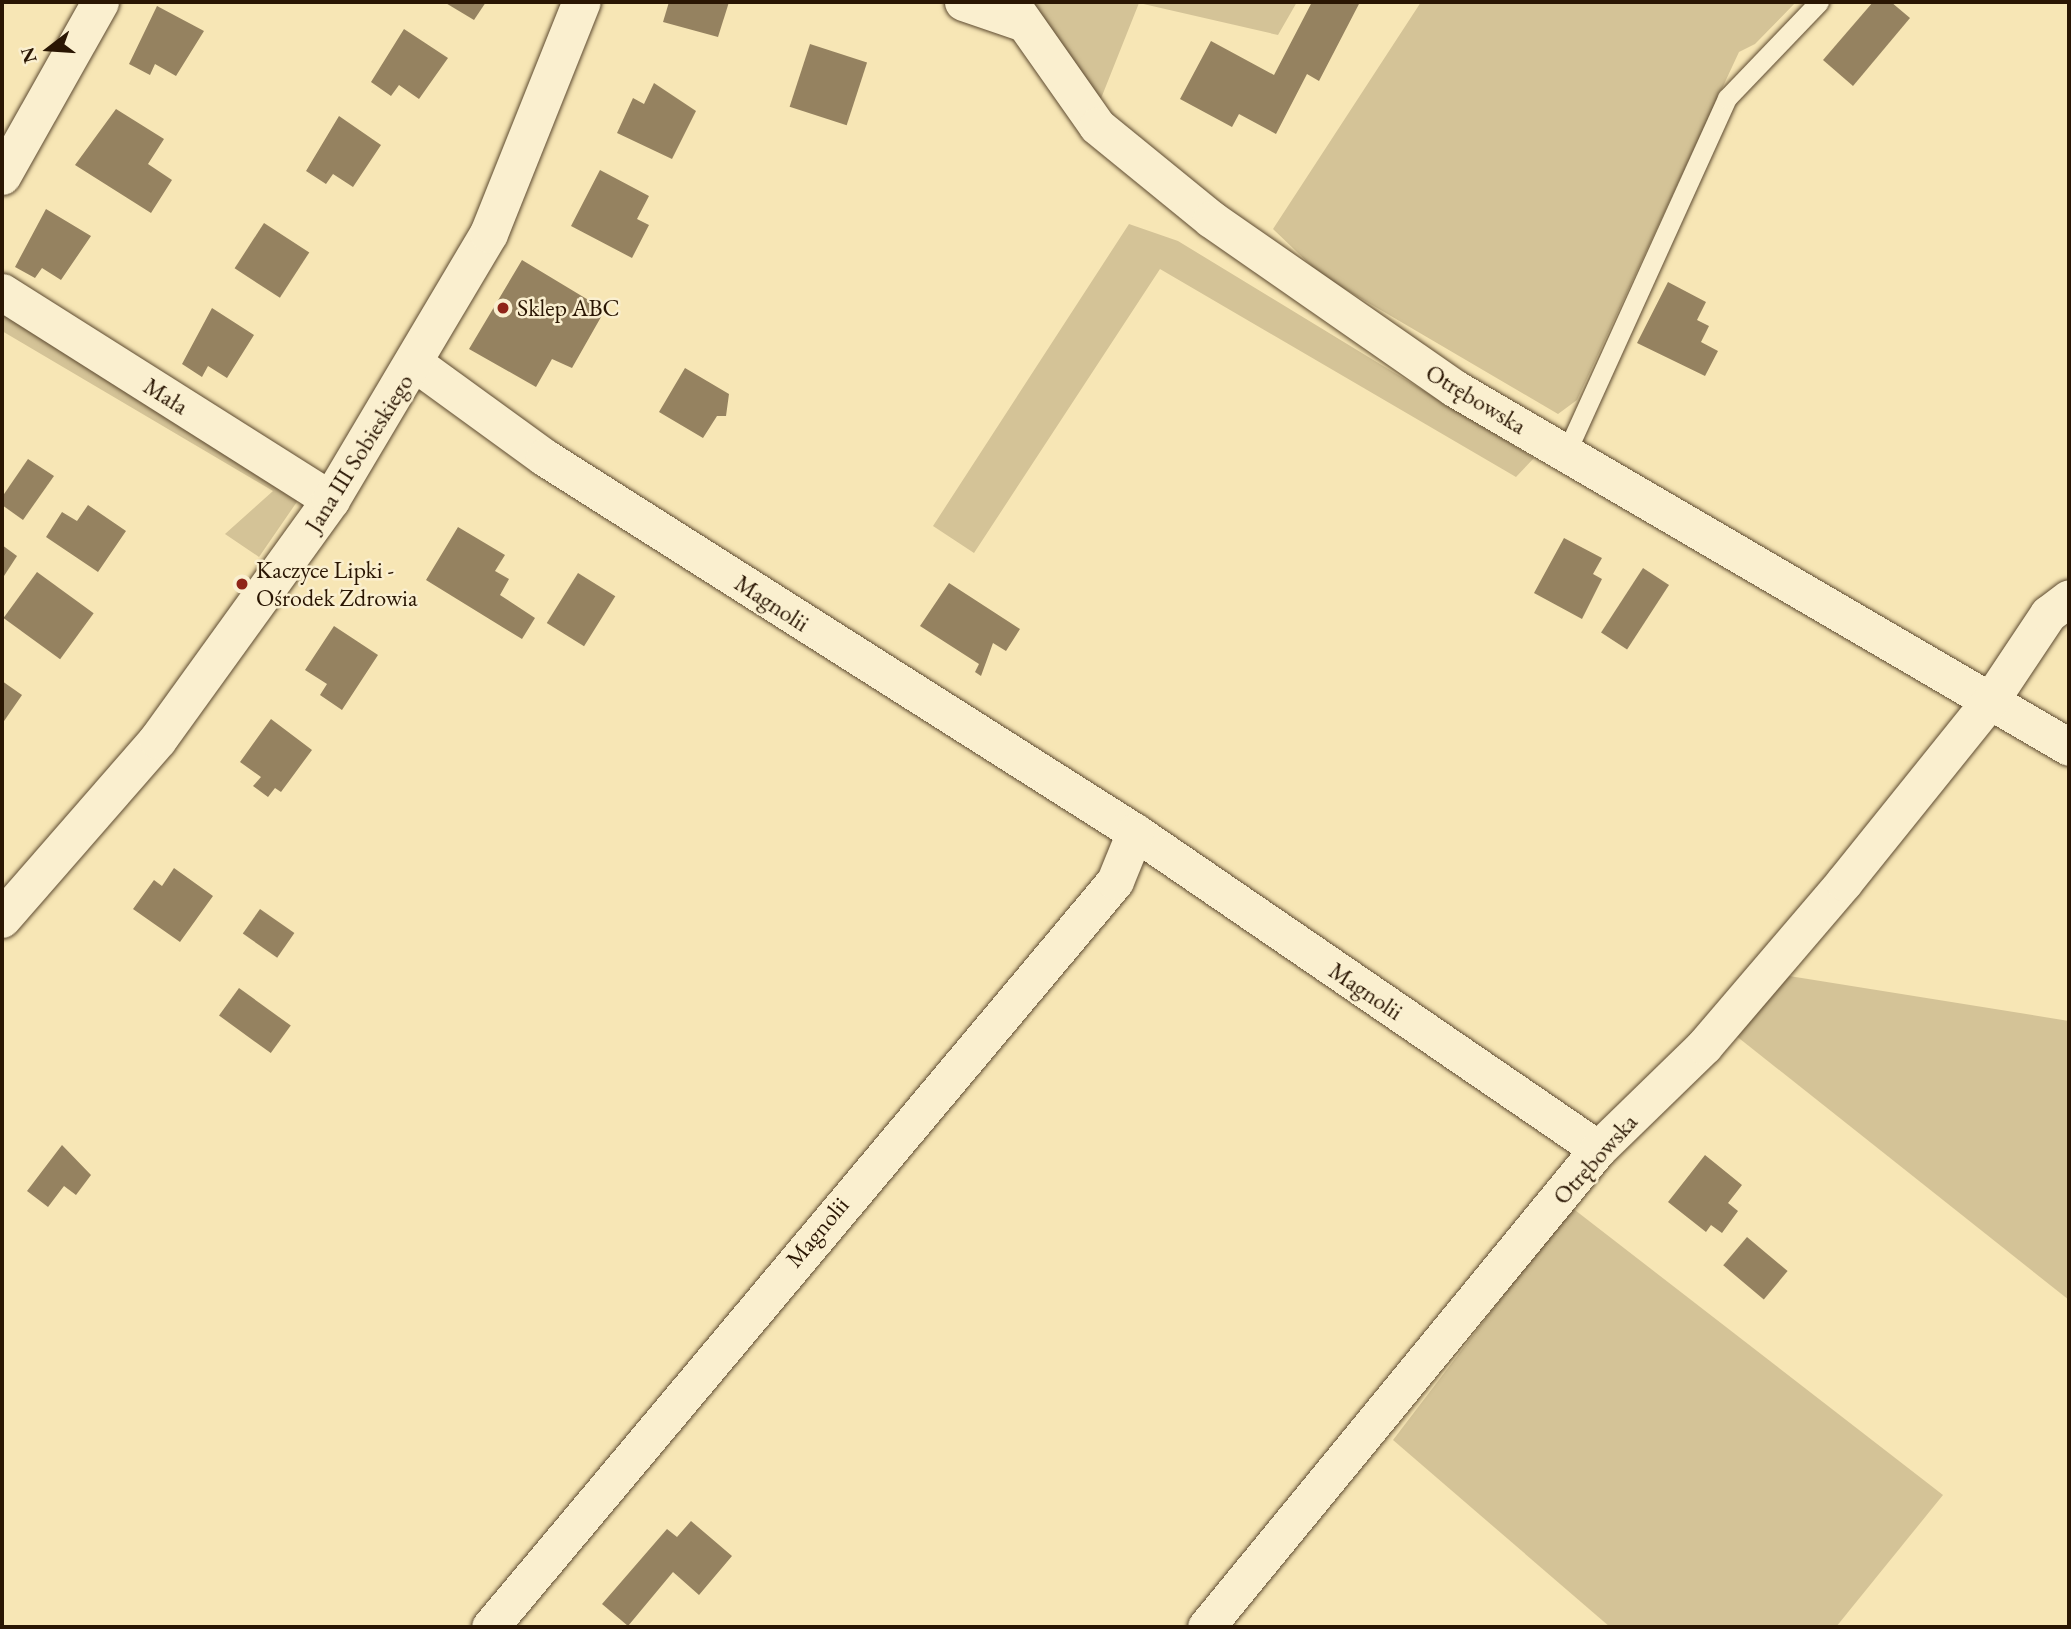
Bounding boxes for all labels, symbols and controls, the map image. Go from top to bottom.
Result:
north arrow [14,14,84,84]
text: N [14,44,43,66]
place label: Sklep ABC [517,294,620,322]
marker: Sklep ABC [495,300,511,316]
street label: Otrębowska [1421,358,1531,440]
street label: Jana III Sobieskiego [299,369,419,537]
street label: Mała [138,371,194,421]
place label: Kaczyce Lipki - Ośrodek Zdrowia [256,556,418,612]
street label: Magnolii [729,568,815,638]
marker: Kaczyce Lipki - Ośrodek Zdrowia [234,576,250,592]
street label: Magnolii [1324,956,1408,1026]
street label: Otrębowska [1547,1108,1643,1210]
street label: Magnolii [779,1191,855,1273]

